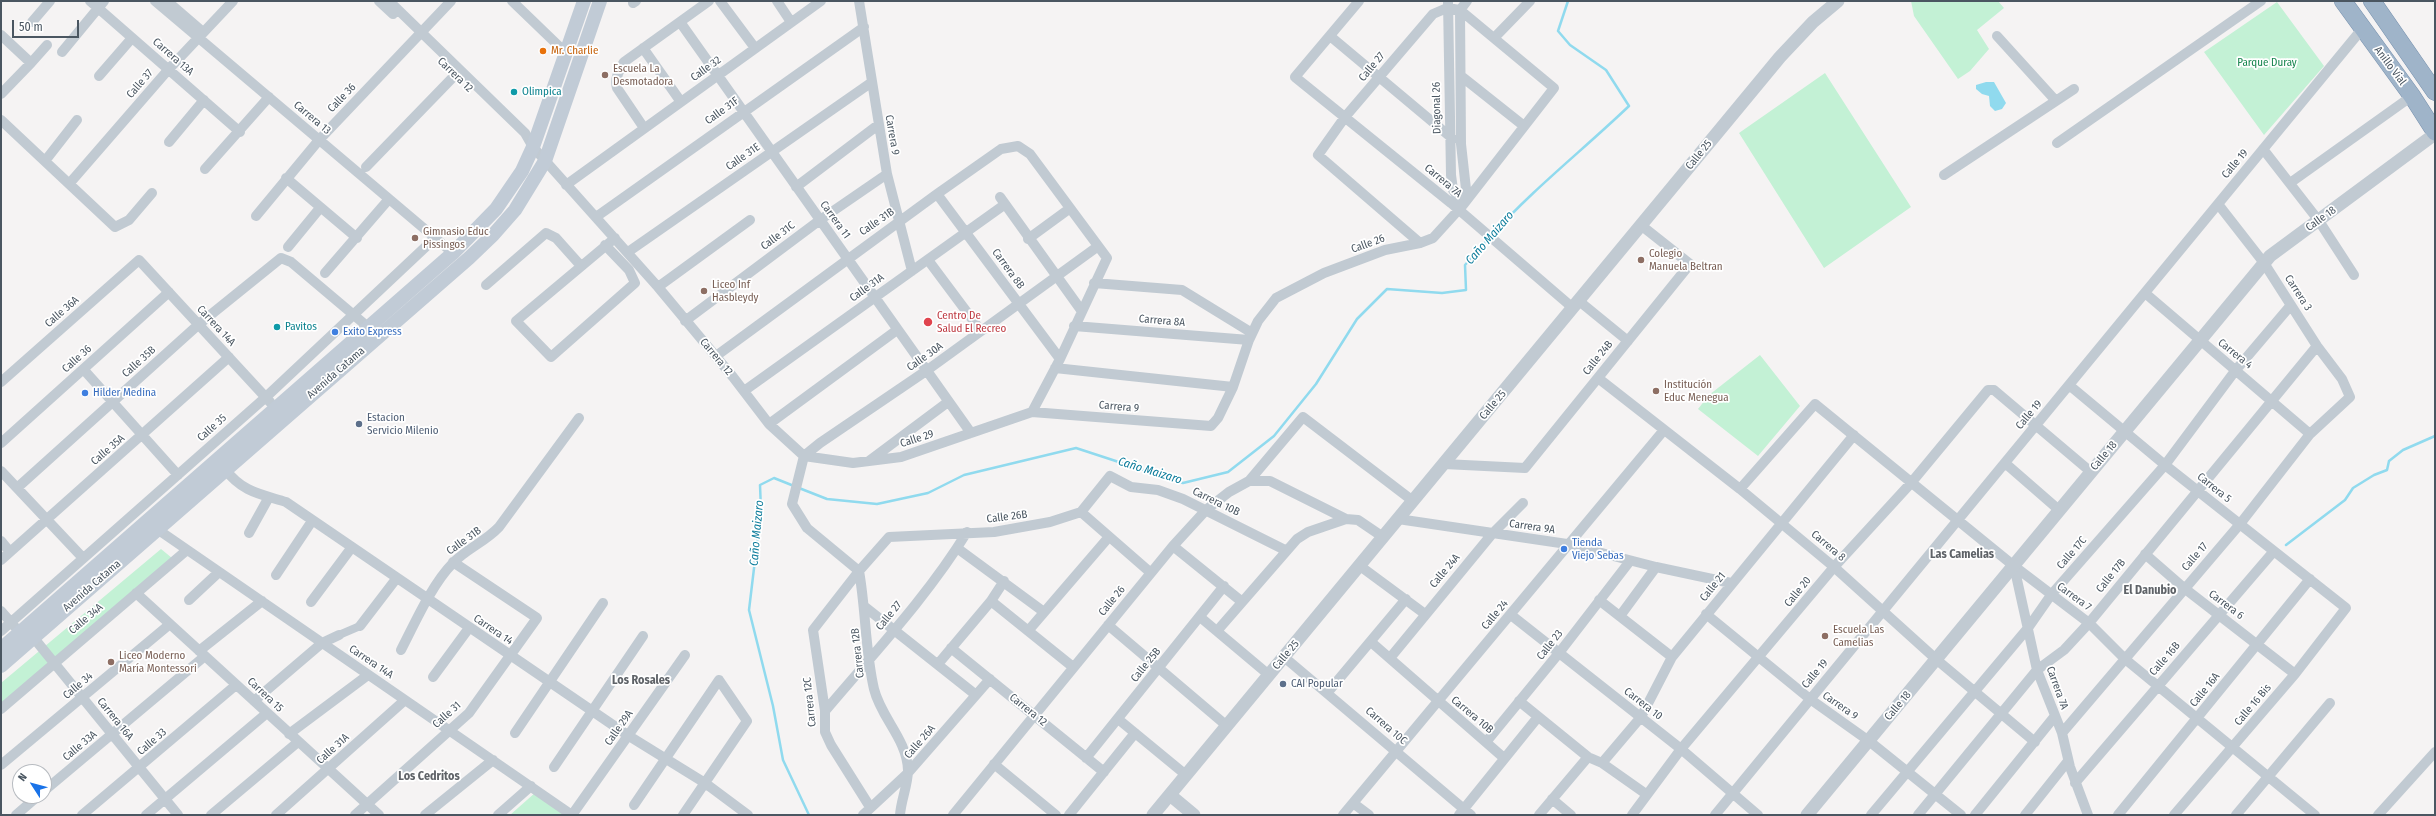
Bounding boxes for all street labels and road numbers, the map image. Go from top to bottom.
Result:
street label: Carrera 13A [150,36,196,78]
street label: Anillo Vial [2371,44,2409,88]
street label: Calle 27 [1356,50,1388,84]
street label: Calle 32 [688,54,724,84]
street label: Carrera 12 [434,55,476,95]
street label: Calle 37 [124,67,156,101]
street label: Calle 36 [325,81,359,115]
street label: Diagonal 26 [1430,82,1444,134]
street label: Calle 31F [703,94,741,128]
street label: Carrera 13 [291,99,333,137]
street label: Carrera 9 [882,114,902,156]
street label: Calle 25 [1683,137,1715,173]
street label: Calle 31E [723,141,763,173]
street label: Calle 19 [2219,147,2251,181]
street label: Carrera 7A [1422,161,1464,201]
street label: Carrera 11 [817,198,853,242]
street label: Calle 18 [2303,204,2339,234]
street label: Calle 31B [857,205,897,239]
street label: Calle 31C [758,219,798,253]
street label: Calle 26 [1349,232,1387,256]
street label: Carrera 8B [989,246,1027,292]
street label: Calle 31A [847,271,887,305]
street label: Carrera 3 [2282,273,2314,313]
street label: Calle 36A [42,294,82,330]
street label: Carrera 14A [194,303,238,349]
street label: Carrera 8A [1138,312,1186,330]
street label: Carrera 12 [697,336,735,378]
street label: Carrera 4 [2215,336,2255,372]
street label: Calle 24B [1580,338,1616,378]
street label: Calle 30A [904,340,946,374]
street label: Calle 36 [60,342,94,376]
street label: Calle 35B [120,344,158,380]
street label: Avenida Catama [304,344,368,402]
street label: Calle 25 [1477,388,1509,422]
street label: Calle 19 [2013,398,2045,432]
street label: Carrera 9 [1098,399,1140,415]
street label: Calle 35 [195,412,229,444]
street label: Calle 29 [898,427,936,451]
street label: Calle 35A [88,432,128,468]
street label: Calle 18 [2088,439,2120,473]
street label: Carrera 5 [2194,470,2234,506]
street label: Carrera 10B [1190,485,1242,519]
street label: Calle 26B [986,508,1028,526]
street label: Carrera 9A [1508,517,1556,537]
street label: Calle 31B [444,524,484,558]
street label: Carrera 8 [1808,528,1848,564]
street label: Calle 17C [2054,534,2090,572]
street label: Calle 17 [2179,540,2211,574]
street label: Calle 24A [1427,551,1463,591]
street label: Avenida Catama [60,557,124,615]
street label: Calle 17B [2094,557,2128,595]
street label: Calle 21 [1697,570,1729,604]
street label: Calle 20 [1782,574,1814,610]
street label: Carrera 7 [2054,580,2094,614]
street label: Calle 26 [1096,583,1128,619]
street label: Carrera 6 [2206,588,2246,622]
street label: Calle 24 [1479,598,1511,632]
street label: Calle 27 [873,599,905,633]
street label: Calle 34A [66,601,106,637]
street label: Carrera 14 [471,612,515,648]
street label: Carrera 12B [849,627,867,679]
street label: Calle 23 [1534,627,1566,663]
street label: Calle 25 [1270,638,1302,672]
street label: Calle 16B [2147,639,2183,679]
street label: Carrera 14A [346,642,396,682]
street label: Calle 25B [1128,645,1164,685]
street label: Calle 19 [1799,657,1831,691]
street label: Carrera 7A [2043,665,2071,711]
street label: Calle 34 [60,670,96,702]
street label: Calle 16A [2187,670,2223,710]
street label: Carrera 15 [244,675,286,715]
street label: Carrera 12C [801,677,819,727]
street label: Calle 16 Bis [2232,681,2274,729]
street label: Carrera 10 [1621,685,1665,723]
street label: Carrera 9 [1820,689,1860,723]
street label: Calle 18 [1882,689,1914,723]
street label: Carrera 12 [1007,691,1049,729]
street label: Carrera 10B [1448,693,1496,737]
street label: Carrera 16A [94,695,136,743]
street label: Calle 31 [430,699,464,731]
street label: Carrera 10C [1363,704,1409,748]
street label: Calle 29A [602,708,636,748]
street label: Calle 26A [902,722,938,762]
street label: Calle 33 [135,726,169,758]
street label: Calle 33A [60,728,100,764]
street label: Calle 31A [314,731,352,767]

